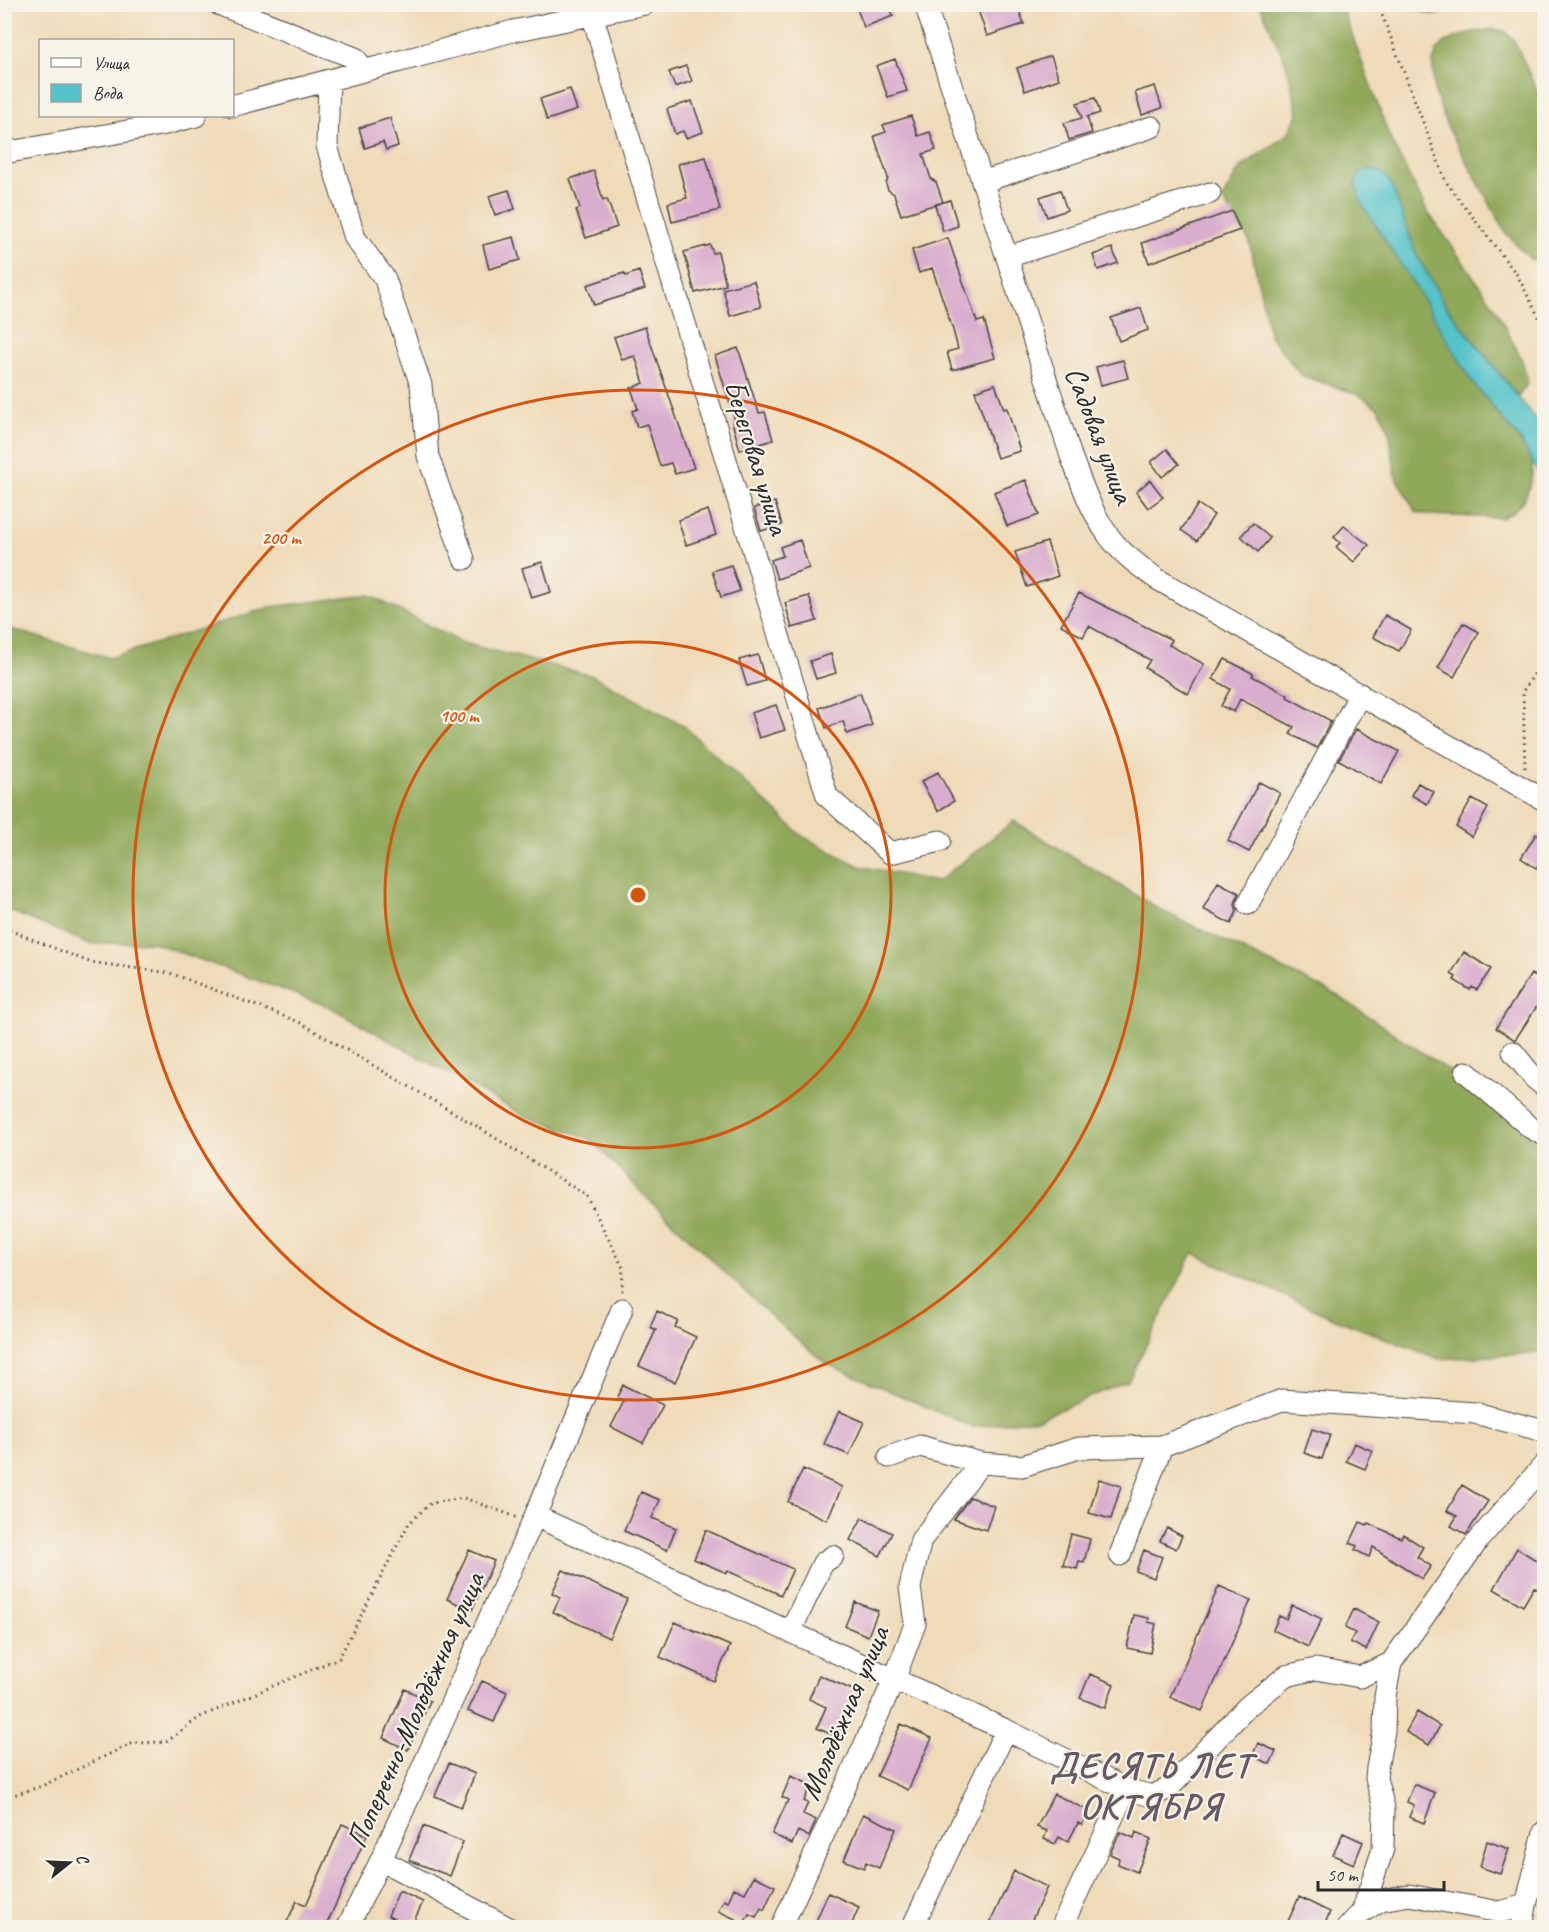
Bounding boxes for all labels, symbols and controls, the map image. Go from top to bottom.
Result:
legend [39,39,234,117]
text: Улица [93,52,130,74]
text: Вода [93,82,124,104]
street label: Садовая улица [1056,361,1144,511]
street label: Береговая улица [716,375,799,541]
text: 200 m [262,527,302,549]
text: 100 m [440,705,480,727]
centre of rings [628,885,648,905]
street label: Поперечно-Молодёжная улица [337,1564,494,1854]
street label: Молодёжная улица [790,1619,898,1806]
district label: ДЕСЯТЬ ЛЕТ ОКТЯБРЯ [1050,1742,1258,1829]
north arrow [39,1833,99,1893]
text: С [72,1852,94,1868]
scale bar [1318,1854,1444,1892]
text: 50 m [1327,1864,1360,1886]

